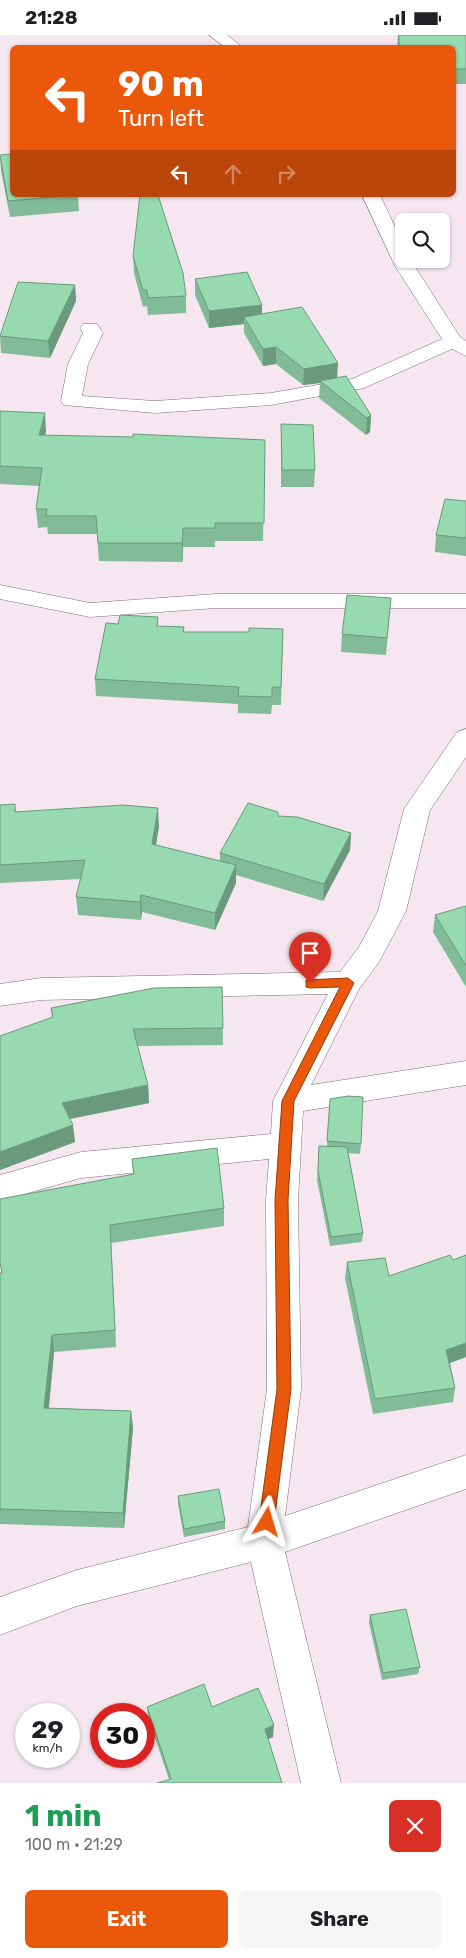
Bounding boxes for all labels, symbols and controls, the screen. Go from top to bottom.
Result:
text: 21:28 [25,6,78,29]
text: 90 m [118,63,204,105]
icon: left [35,65,100,130]
text: Turn left [118,105,204,132]
icon: left [166,160,194,188]
icon: ahead [219,160,247,188]
icon: right [272,160,300,188]
map controls [395,213,450,268]
button: search [395,213,450,268]
pin [289,932,331,983]
icon: arrive [296,939,324,967]
position arrow [240,1495,292,1547]
speed limit sign: 30 [90,1703,155,1768]
text: 29 [31,1715,64,1744]
text: km/h [33,1741,62,1755]
text: 1 min [25,1798,102,1834]
button: close [389,1800,441,1852]
text: 100 m · 21:29 [25,1835,123,1854]
button: Exit [25,1890,228,1948]
button: Share [238,1890,441,1948]

